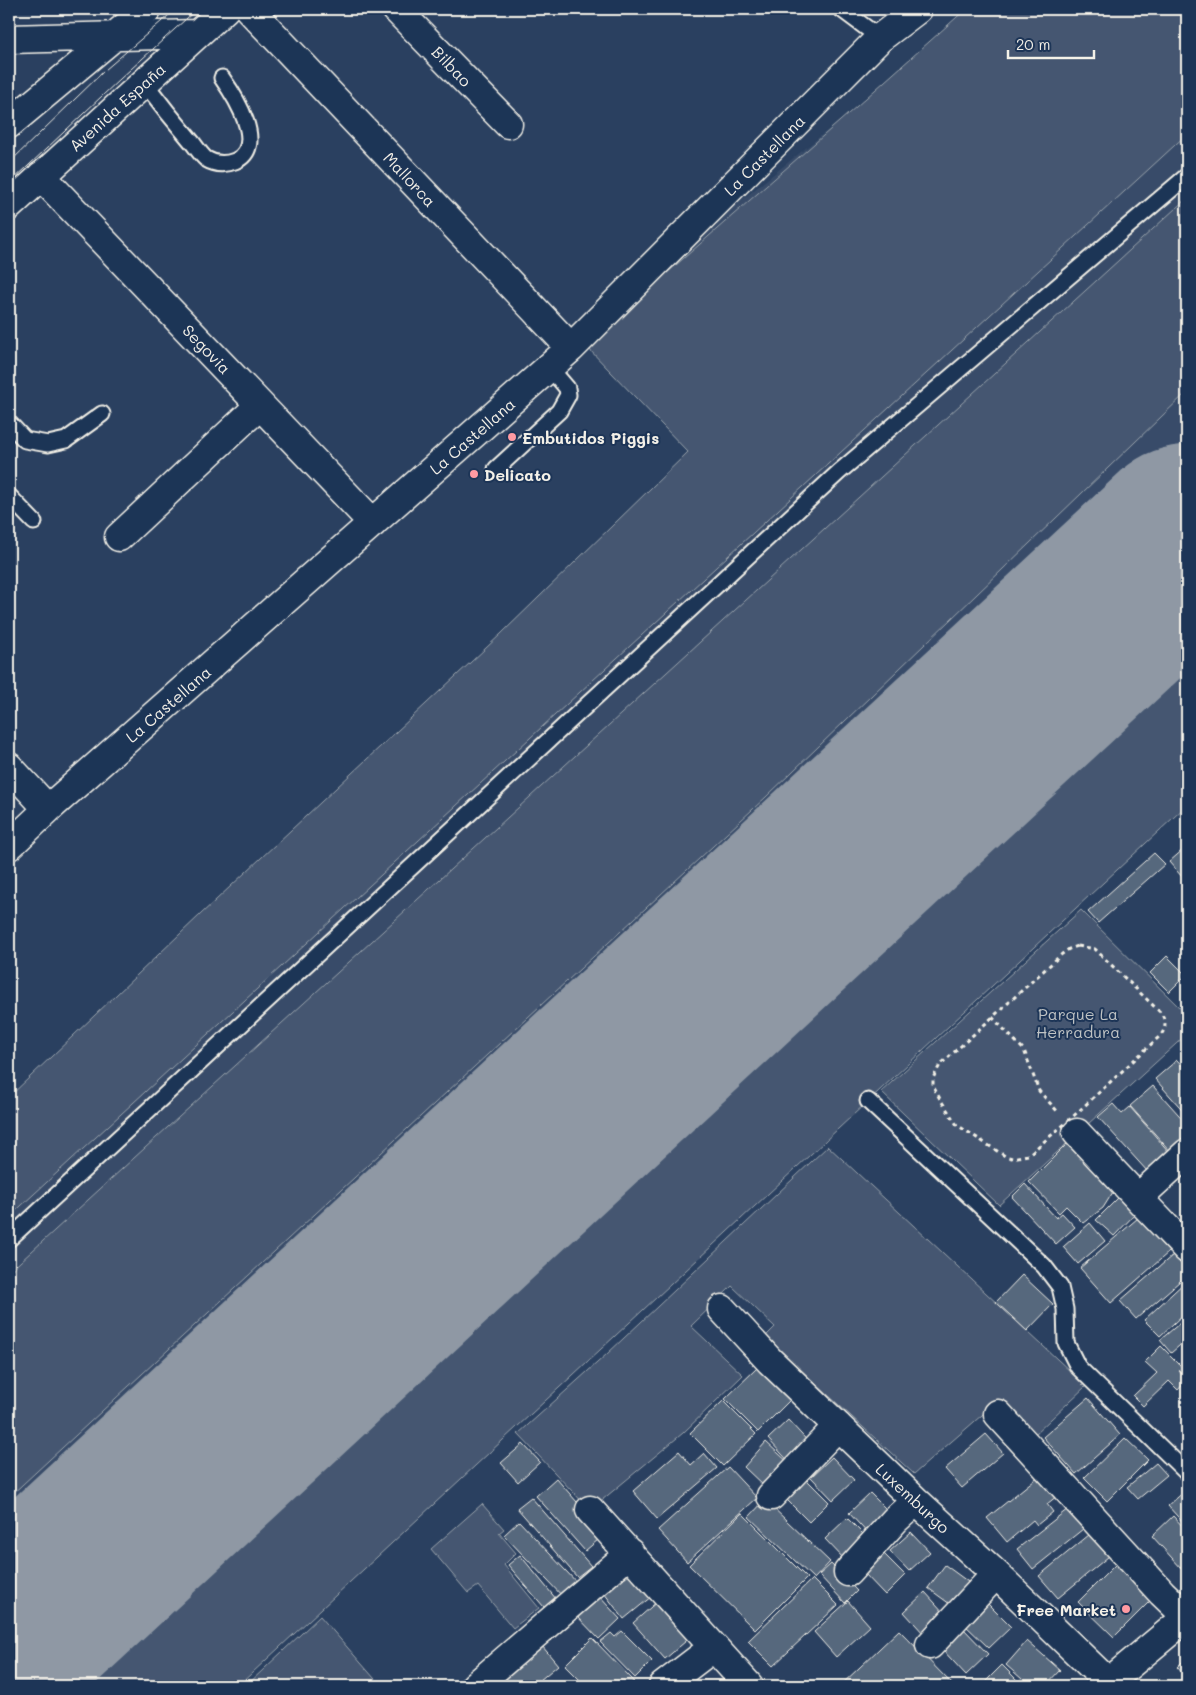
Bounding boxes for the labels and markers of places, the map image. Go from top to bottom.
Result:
place label: Embutidos Piggis [522,427,659,448]
marker: Embutidos Piggis [506,431,518,443]
place label: Delicato [484,464,551,485]
marker: Delicato [468,468,480,480]
place label: Free Market [1016,1599,1116,1620]
marker: Free Market [1120,1603,1132,1615]

